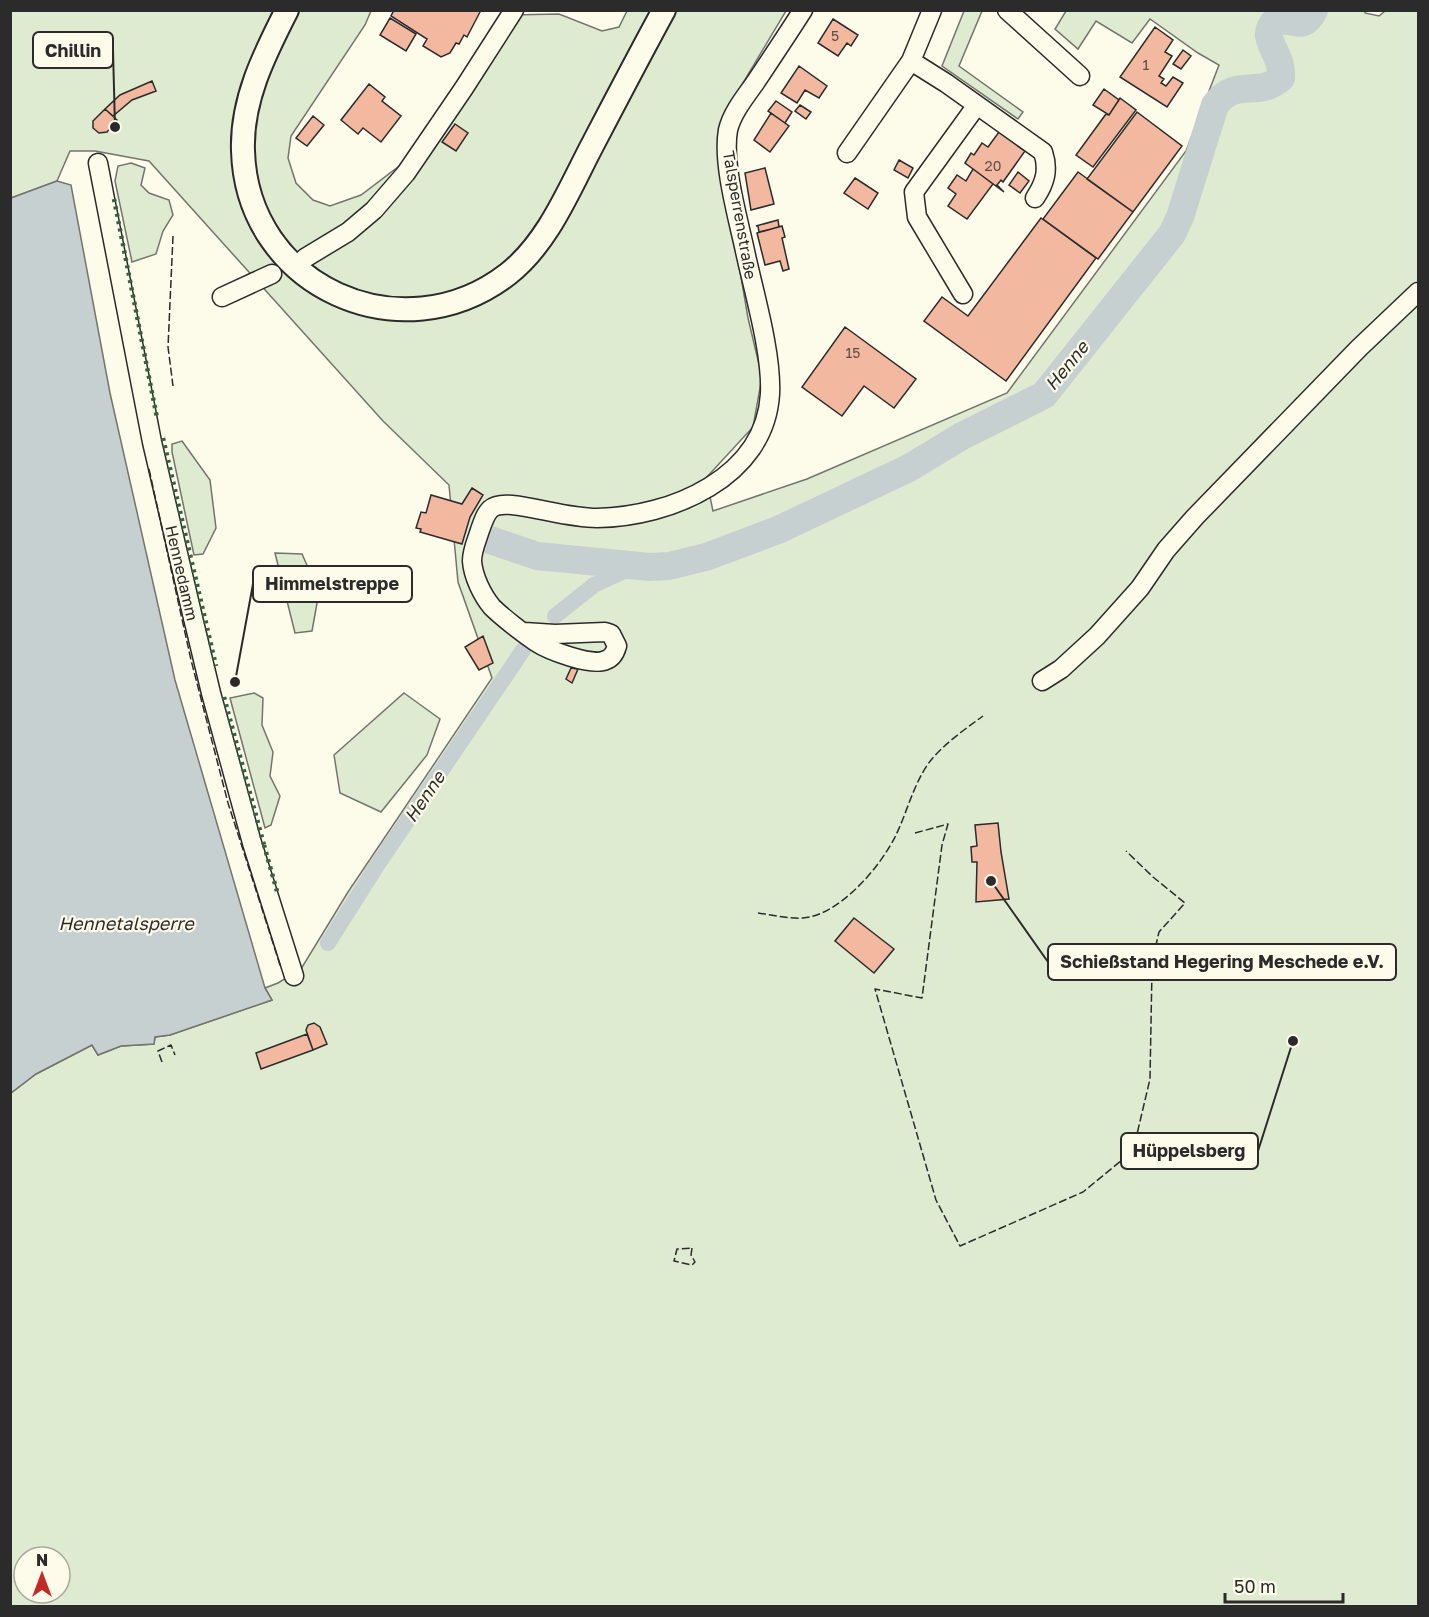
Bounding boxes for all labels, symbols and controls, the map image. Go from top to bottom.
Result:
house number: 5 [831,27,839,44]
callout: Chillin [33,32,113,68]
text: Chillin [45,39,101,61]
house number: 1 [1143,56,1150,73]
street label: Talsperrenstraße [719,149,761,281]
house number: 20 [985,157,1001,174]
water label: Henne [1040,335,1094,394]
house number: 15 [846,344,860,361]
street label: Hennedamm [161,523,203,623]
callout: Himmelstreppe [253,566,412,602]
text: Himmelstreppe [265,572,399,594]
water label: Henne [399,765,450,826]
water label: Hennetalsperre [58,912,195,934]
callout: Schießstand Hegering Meschede e.V. [1048,944,1396,980]
text: Schießstand Hegering Meschede e.V. [1060,950,1384,972]
callout: Hüppelsberg [1121,1133,1258,1169]
text: Hüppelsberg [1133,1139,1245,1161]
north arrow [12,1545,72,1605]
text: N [36,1550,48,1570]
scale bar [1225,1566,1344,1604]
text: 50 m [1234,1575,1276,1597]

